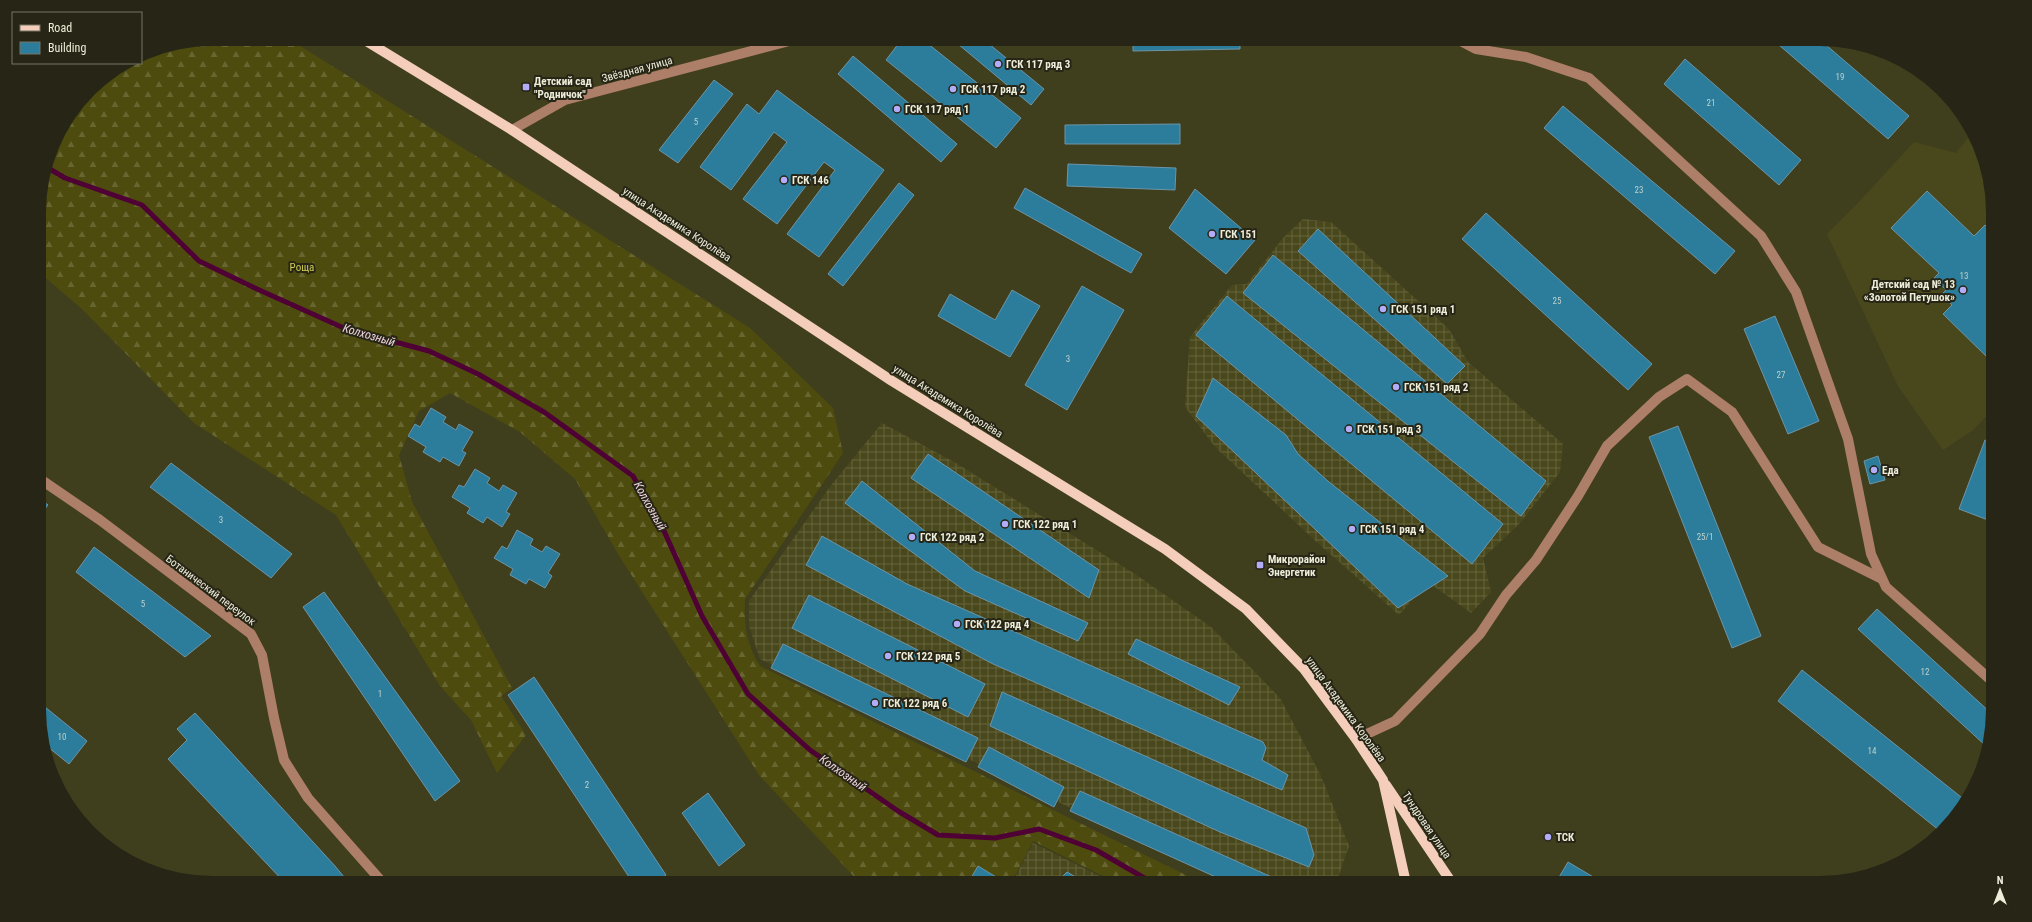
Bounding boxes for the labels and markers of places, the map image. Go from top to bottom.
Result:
place label: ГСК 117 ряд 3 [1006,58,1071,71]
marker: ГСК 117 ряд 3 [993,59,1003,69]
place label: Детский сад "Родничок" [534,75,592,101]
marker: Детский сад "Родничок" [521,82,531,92]
place label: ГСК 117 ряд 2 [961,83,1026,96]
marker: ГСК 117 ряд 2 [948,84,958,94]
place label: ГСК 117 ряд 1 [905,103,969,116]
marker: ГСК 117 ряд 1 [892,104,902,114]
place label: ГСК 146 [792,174,829,187]
marker: ГСК 146 [779,175,789,185]
place label: ГСК 151 [1220,228,1257,241]
marker: ГСК 151 [1207,229,1217,239]
place label: Детский сад № 13 «Золотой Петушок» [1864,278,1955,304]
marker: Детский сад № 13 «Золотой Петушок» [1958,285,1968,295]
place label: ГСК 151 ряд 1 [1391,303,1455,316]
marker: ГСК 151 ряд 1 [1378,304,1388,314]
place label: ГСК 151 ряд 2 [1404,381,1469,394]
marker: ГСК 151 ряд 2 [1391,382,1401,392]
place label: ГСК 151 ряд 3 [1357,423,1422,436]
marker: ГСК 151 ряд 3 [1344,424,1354,434]
place label: Еда [1882,464,1899,477]
marker: Еда [1869,465,1879,475]
place label: ГСК 122 ряд 1 [1013,518,1077,531]
marker: ГСК 122 ряд 1 [1000,519,1010,529]
place label: ГСК 151 ряд 4 [1360,523,1425,536]
marker: ГСК 151 ряд 4 [1347,524,1357,534]
place label: ГСК 122 ряд 2 [920,531,985,544]
marker: ГСК 122 ряд 2 [907,532,917,542]
place label: Микрорайон Энергетик [1268,553,1325,579]
marker: Микрорайон Энергетик [1255,560,1265,570]
place label: ГСК 122 ряд 4 [965,618,1030,631]
marker: ГСК 122 ряд 4 [952,619,962,629]
place label: ГСК 122 ряд 5 [896,650,961,663]
marker: ГСК 122 ряд 5 [883,651,893,661]
place label: ГСК 122 ряд 6 [883,697,948,710]
marker: ГСК 122 ряд 6 [870,698,880,708]
place label: ТСК [1556,831,1575,844]
marker: ТСК [1543,832,1553,842]

